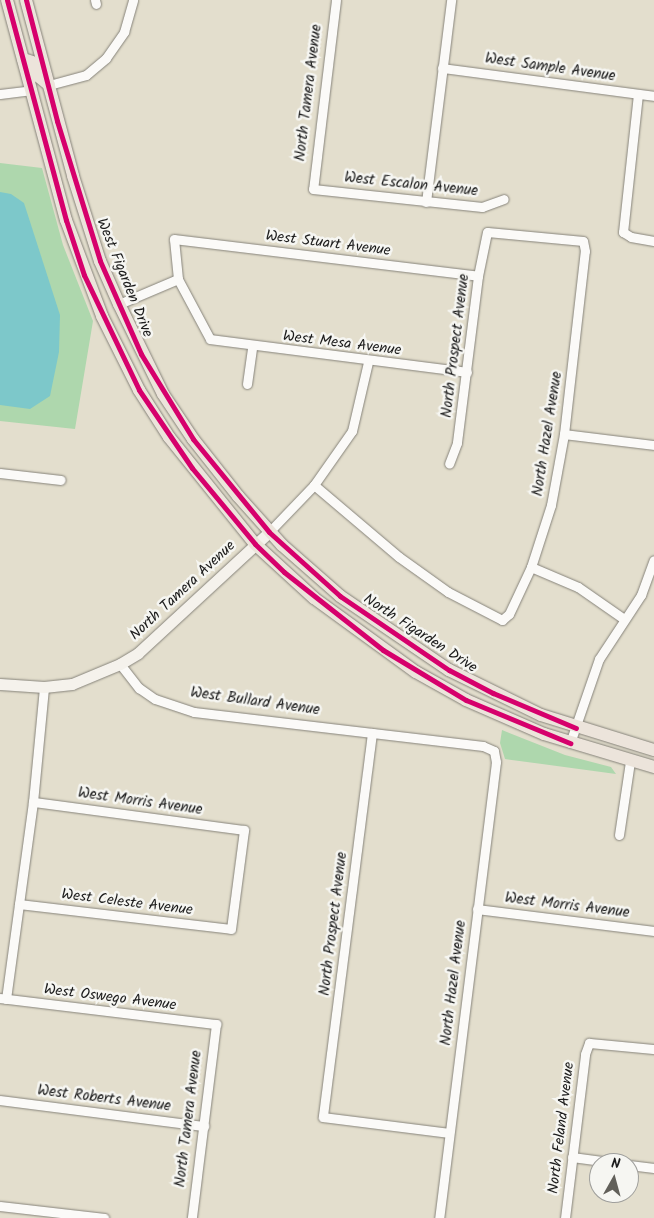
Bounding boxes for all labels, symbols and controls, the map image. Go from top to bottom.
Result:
street label: North Tamera Avenue [292,24,326,162]
street label: West Sample Avenue [484,50,616,86]
street label: West Escalon Avenue [343,169,479,201]
street label: West Figarden Drive [92,216,156,340]
street label: West Stuart Avenue [265,227,391,261]
street label: North Prospect Avenue [438,273,474,419]
street label: West Mesa Avenue [282,328,402,360]
street label: North Hazel Avenue [529,370,567,498]
street label: North Tamera Avenue [127,537,239,645]
street label: North Figarden Drive [360,591,480,677]
street label: West Bullard Avenue [189,684,321,720]
street label: West Morris Avenue [77,784,203,820]
street label: North Prospect Avenue [316,851,352,997]
street label: West Celeste Avenue [60,886,194,920]
street label: West Morris Avenue [504,889,630,923]
street label: North Hazel Avenue [437,919,471,1047]
street label: West Oswego Avenue [43,981,177,1015]
street label: North Tamera Avenue [172,1050,206,1188]
street label: North Feland Avenue [545,1061,579,1195]
street label: West Roberts Avenue [36,1082,172,1116]
north arrow [589,1153,639,1203]
text: N [610,1153,621,1176]

